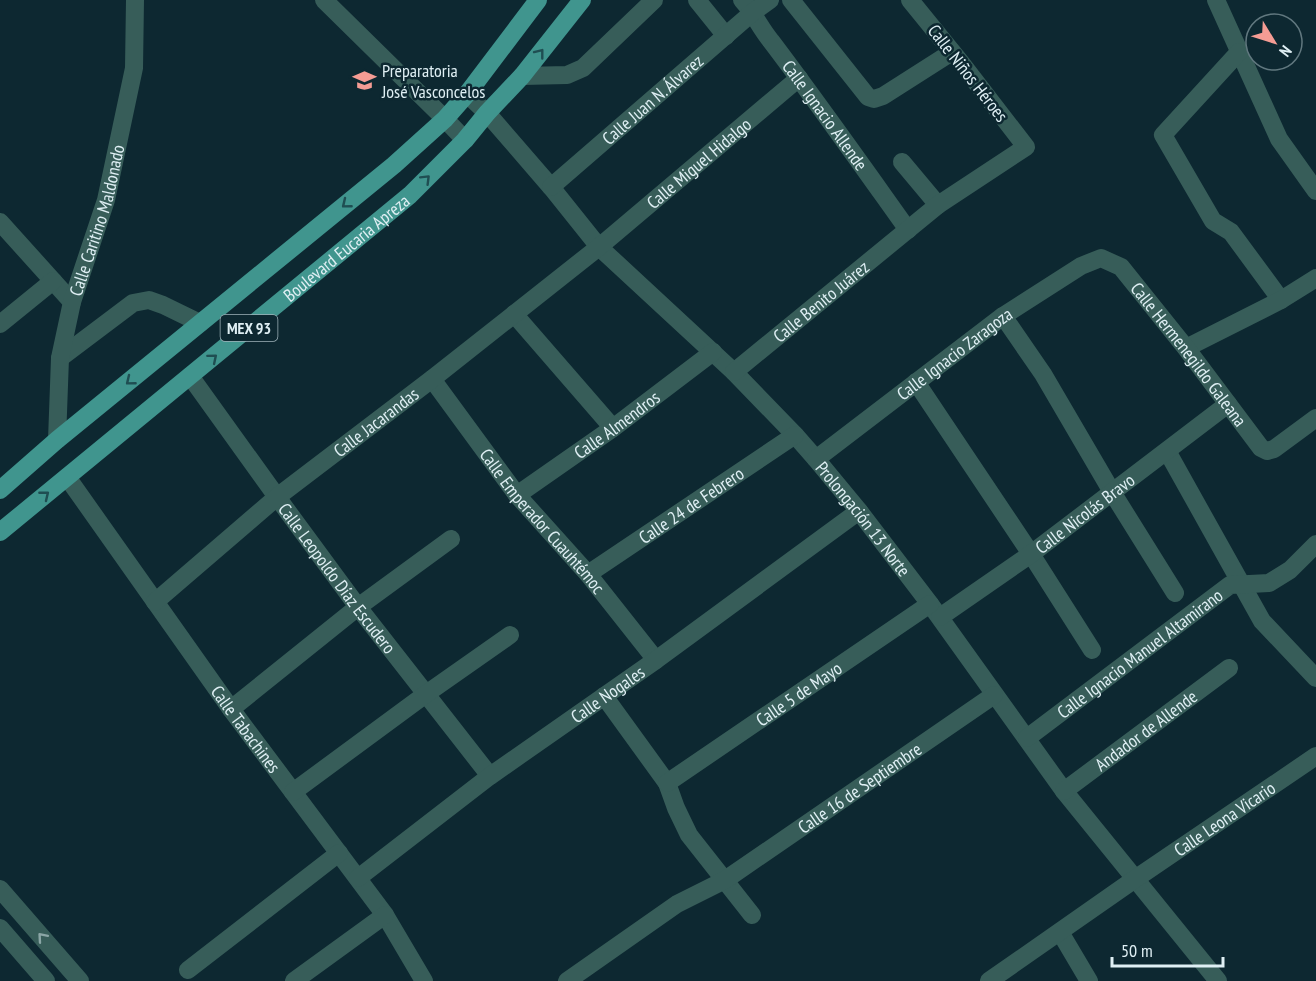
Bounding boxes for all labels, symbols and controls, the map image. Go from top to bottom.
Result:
north arrow [1244,12,1304,72]
street label: Calle Niños Héroes [923,20,1013,126]
text: N [1275,42,1296,61]
one-way arrow [532,49,543,60]
street label: Calle Juan N. Álvarez [597,49,708,149]
street label: Calle Ignacio Allende [778,55,873,175]
place label: Preparatoria José Vasconcelos [381,59,485,103]
school or university icon: Preparatoria José Vasconcelos [351,67,377,93]
street label: Calle Miguel Hidalgo [642,112,756,213]
street label: Calle Caritino Maldonado [63,142,129,299]
one-way arrow [419,175,430,186]
street label: Boulevard Eucaria Apreza [278,189,414,306]
one-way arrow [342,197,353,208]
street label: Calle Benito Juárez [768,255,873,347]
street label: Calle Hermenegildo Galeana [1126,277,1252,431]
street label: Calle Ignacio Zaragoza [892,302,1016,405]
road number: MEX 93 [220,315,278,341]
one-way arrow [206,354,217,365]
one-way arrow [126,373,137,384]
street label: Calle Jacarandas [328,382,423,462]
street label: Calle Almendros [569,385,664,463]
street label: Calle Emperador Cuauhtémoc [475,444,611,598]
street label: Prolongación 13 Norte [811,456,916,581]
street label: Calle 24 de Febrero [634,461,748,548]
street label: Calle Nicolás Bravo [1030,468,1139,558]
one-way arrow [39,491,50,502]
street label: Calle Leopoldo Díaz Escudero [274,498,401,658]
street label: Calle Ignacio Manuel Altamirano [1052,583,1227,723]
street label: Calle 5 de Mayo [751,656,846,731]
street label: Calle Nogales [566,660,649,728]
street label: Calle Tabachines [206,681,286,777]
street label: Andador de Allende [1090,684,1201,776]
street label: Calle 16 de Septiembre [793,737,926,838]
street label: Calle Leona Vicario [1169,776,1280,861]
scale bar [1112,930,1223,968]
one-way arrow [38,933,49,944]
text: 50 m [1121,939,1153,962]

